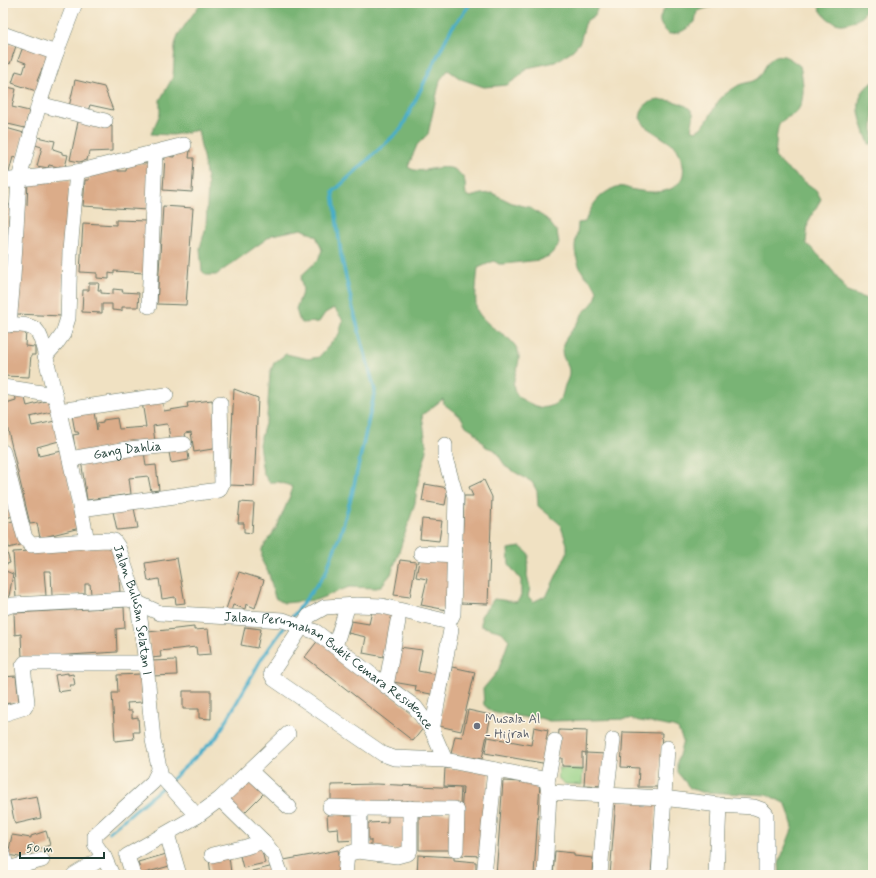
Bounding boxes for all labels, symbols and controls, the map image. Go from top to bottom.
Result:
street label: Gang Dahlia [92,438,162,463]
street label: Jalan Bulusan Selatan I [109,542,156,676]
street label: Jalan Perumahan Bukit Cemara Residence [223,608,437,733]
place label: Musala Al - Hijrah [485,711,540,743]
marker: Musala Al - Hijrah [472,721,482,731]
scale bar [20,834,104,860]
text: 50 m [26,841,53,857]

